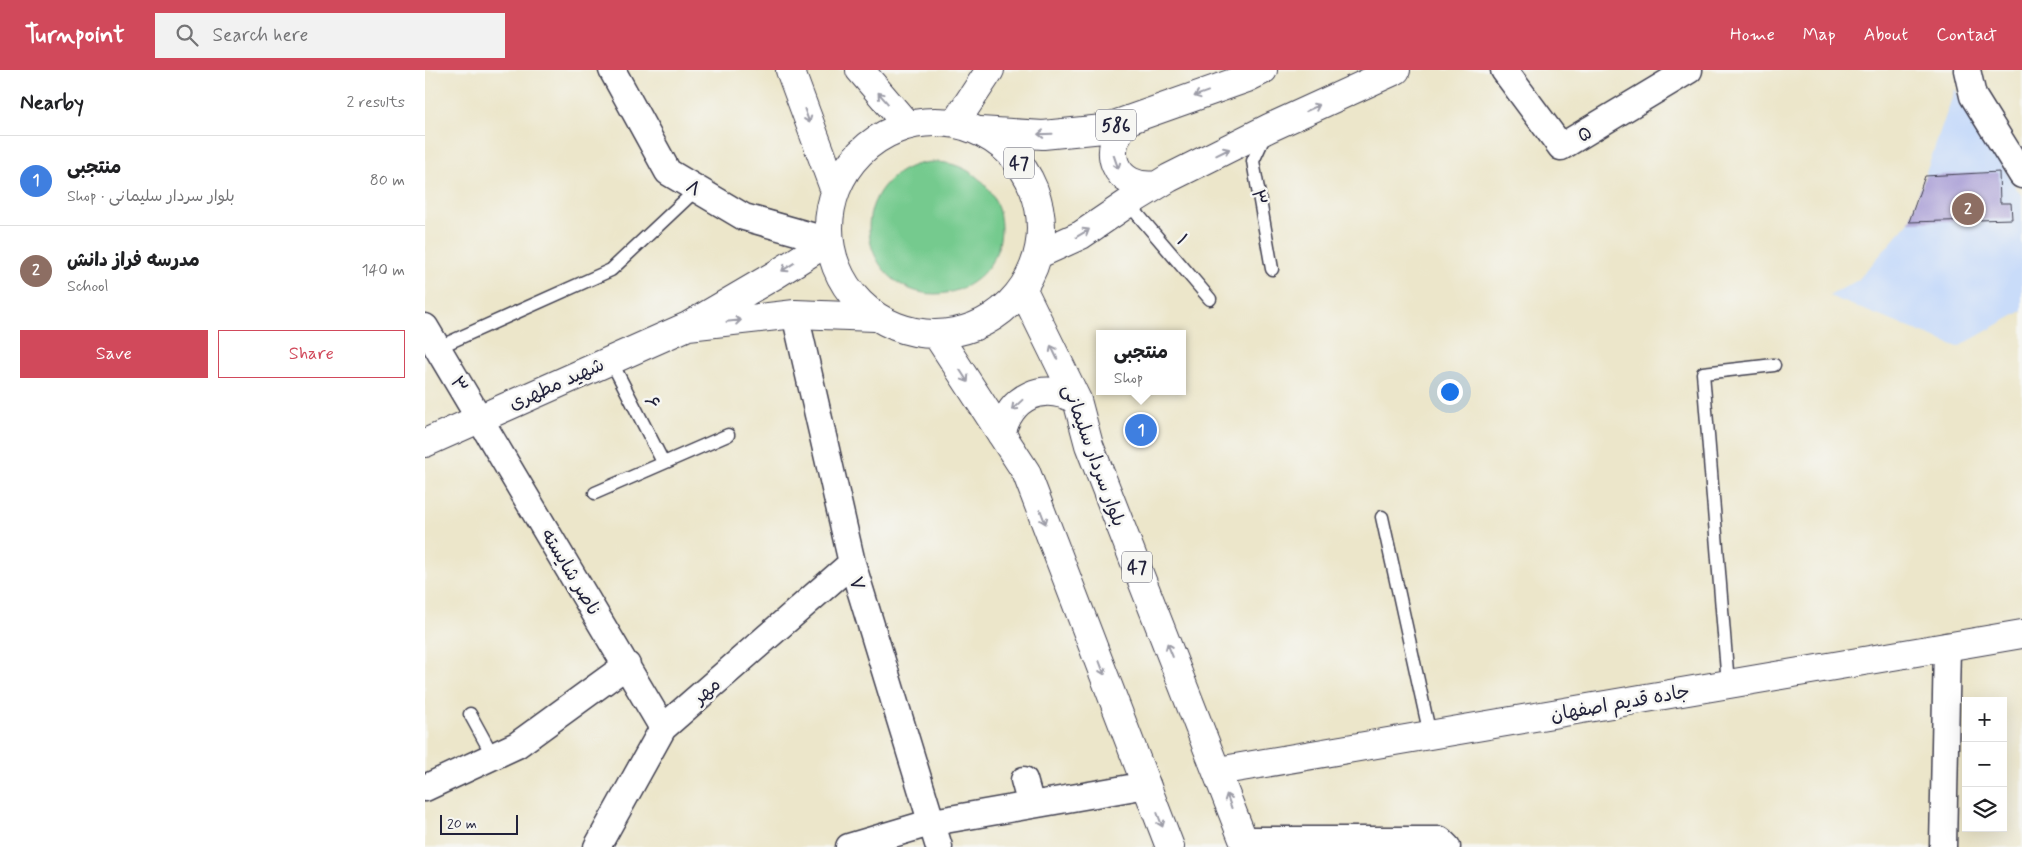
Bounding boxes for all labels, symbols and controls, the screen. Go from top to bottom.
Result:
search box [155,13,505,58]
text: Turnpoint [25,20,125,51]
icon: search [173,21,201,49]
text: Search here [213,23,308,48]
text: Home [1730,23,1775,47]
text: Map [1803,23,1836,47]
text: About [1864,23,1908,47]
text: Contact [1936,23,1997,47]
text: Nearby [20,89,84,117]
one-way arrow [1194,90,1209,99]
one-way arrow [878,91,889,104]
text: 2 results [347,92,405,113]
one-way arrow [1305,103,1320,112]
one-way arrow [803,108,812,123]
road number: 586 [1096,110,1136,140]
street label: ۵ [1573,120,1597,148]
one-way arrow [1037,129,1053,139]
one-way arrow [1215,146,1230,156]
road number: 47 [1004,148,1034,179]
one-way arrow [1111,154,1121,170]
text: منتجبی [67,155,121,180]
text: 1 [32,170,40,191]
text: 80 m [370,170,405,191]
street label: ۸ [681,174,705,202]
text: Shop · بلوار سردار سلیمانی [67,186,235,207]
street label: ۳ [1245,187,1272,207]
pin: 2 [1952,190,1984,228]
one-way arrow [1075,228,1089,238]
street label: ۱ [1170,229,1194,251]
text: مدرسه فراز دانش [67,248,200,273]
text: 2 [32,260,40,281]
text: 140 m [361,260,405,281]
one-way arrow [781,262,795,272]
text: School [67,276,108,297]
one-way arrow [726,316,742,326]
button: Save [20,330,208,378]
button: Share [218,330,405,378]
popup [1096,330,1186,395]
text: منتجبی [1114,340,1168,365]
one-way arrow [1049,345,1058,360]
street label: شهید مطهری [505,352,608,417]
text: Shop [1114,368,1143,389]
one-way arrow [958,369,969,383]
street label: ۳ [444,372,473,398]
your location [1437,379,1463,405]
street label: بلوار سردار سلیمانی [1056,381,1131,530]
street label: ۶ [638,392,665,413]
one-way arrow [1010,399,1023,411]
pin: 1 [1125,411,1157,449]
one-way arrow [1039,509,1048,524]
street label: ناصر شایسته [535,524,607,621]
road number: 47 [1122,552,1152,582]
street label: ۷ [843,573,870,594]
one-way arrow [1165,643,1174,658]
one-way arrow [1098,661,1107,676]
street label: مهر [686,672,726,711]
street label: جاده قدیم اصفهان [1549,679,1692,729]
map controls [1962,697,2007,832]
button: + [1962,697,2007,742]
button: − [1962,742,2007,787]
button: layers [1962,787,2007,832]
one-way arrow [1224,794,1233,810]
scale bar [440,812,517,835]
one-way arrow [1156,812,1165,827]
text: 20 m [447,815,477,833]

